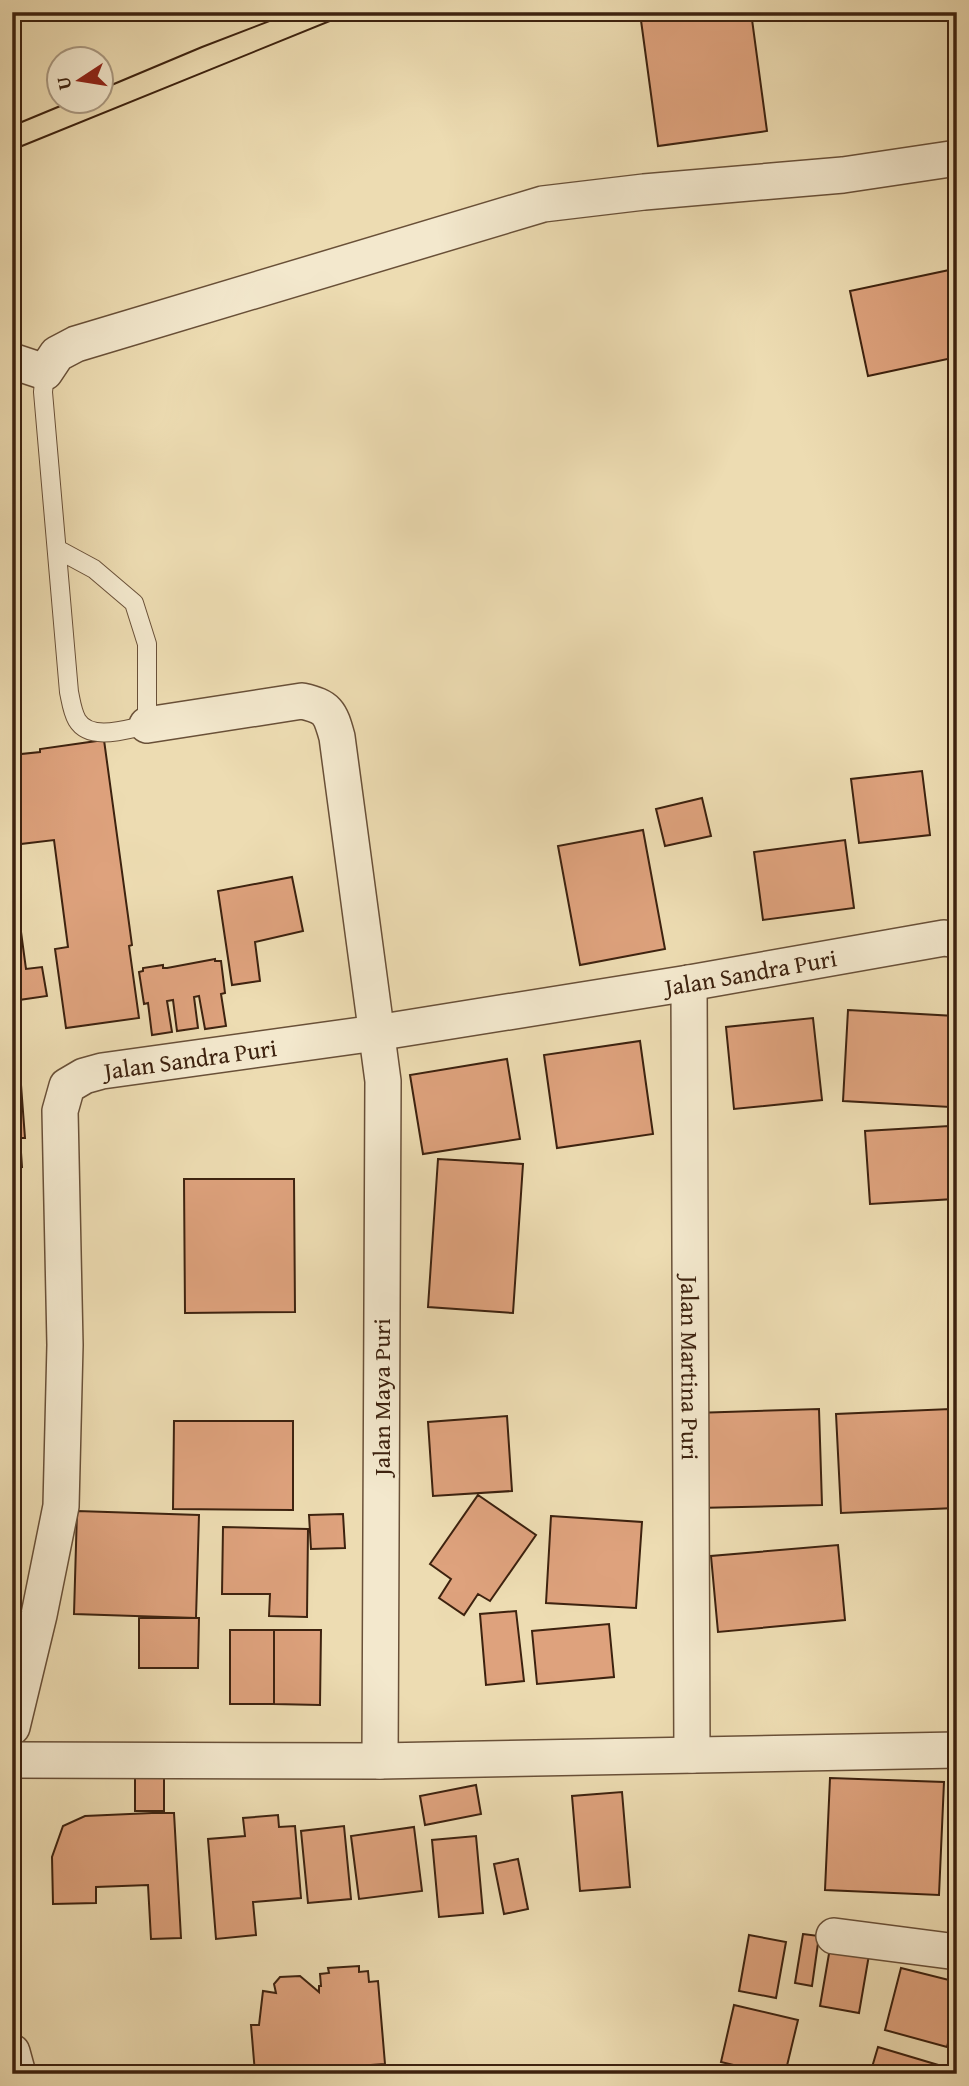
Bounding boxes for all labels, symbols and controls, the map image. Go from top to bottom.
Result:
north arrow [46,46,116,116]
text: U [48,74,78,93]
street label: Jalan Sandra Puri [659,940,840,1005]
street label: Jalan Sandra Puri [99,1029,279,1088]
street label: Jalan Martina Puri [673,1273,708,1461]
street label: Jalan Maya Puri [364,1318,399,1479]

